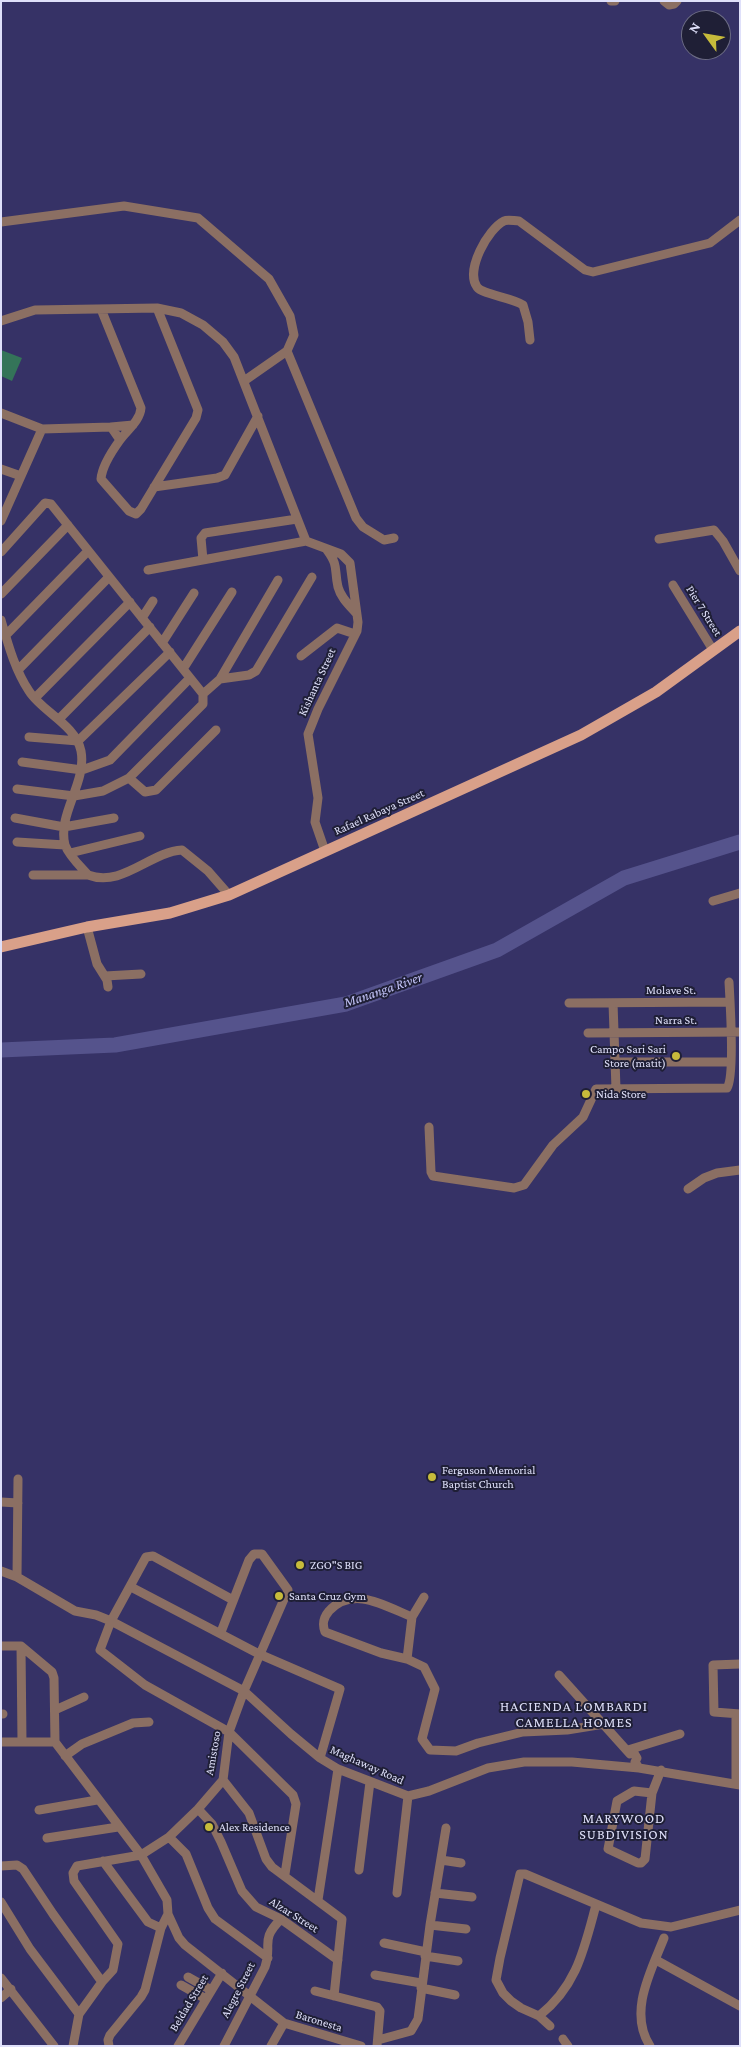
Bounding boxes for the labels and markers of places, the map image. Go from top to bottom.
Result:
place label: Campo Sari Sari Store (matit) [590,1042,666,1070]
marker: Campo Sari Sari Store (matit) [670,1050,682,1062]
place label: Nida Store [596,1087,646,1101]
marker: Nida Store [580,1088,592,1100]
place label: Ferguson Memorial Baptist Church [442,1463,535,1491]
marker: Ferguson Memorial Baptist Church [426,1471,438,1483]
place label: ZGO"S BIG [310,1558,362,1572]
marker: ZGO"S BIG [294,1559,306,1571]
place label: Santa Cruz Gym [289,1589,366,1603]
marker: Santa Cruz Gym [273,1590,285,1602]
place label: Alex Residence [219,1820,290,1834]
marker: Alex Residence [203,1821,215,1833]

